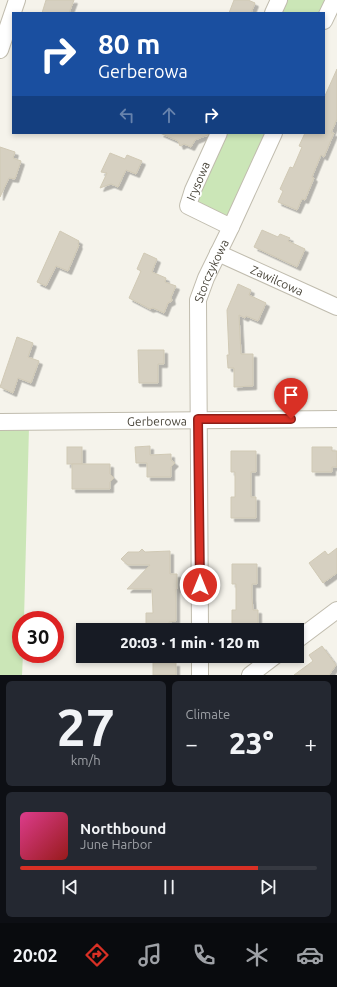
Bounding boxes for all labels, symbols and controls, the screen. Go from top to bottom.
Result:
icon: right [32,28,84,80]
text: 80 m [98,28,160,59]
text: Gerberowa [98,61,188,81]
icon: left [116,104,138,126]
icon: ahead [158,104,180,126]
icon: right [200,104,222,126]
street label: Irysowa [184,159,212,203]
street label: Storczykowa [191,237,231,304]
street label: Zawilcowa [249,262,306,297]
pin [274,378,308,419]
icon: arrive [280,384,302,406]
street label: Gerberowa [127,414,187,427]
position arrow [179,564,221,606]
speed limit sign: 30 [12,611,64,663]
text: 20:03 · 1 min · 120 m [120,634,260,651]
text: 27 [56,698,115,756]
text: Climate [186,707,230,721]
text: 23° [229,726,274,760]
text: − [186,731,198,756]
text: + [305,731,317,756]
text: km/h [71,753,101,767]
text: Northbound [80,820,166,837]
text: June Harbor [80,837,152,851]
icon: previous [59,876,81,898]
icon: pause [158,876,180,898]
icon: next [257,876,279,898]
icon: directions [83,941,111,969]
icon: music [136,941,164,969]
icon: phone [190,941,218,969]
icon: climate [243,941,271,969]
icon: car [296,941,324,969]
text: 20:02 [13,945,58,965]

